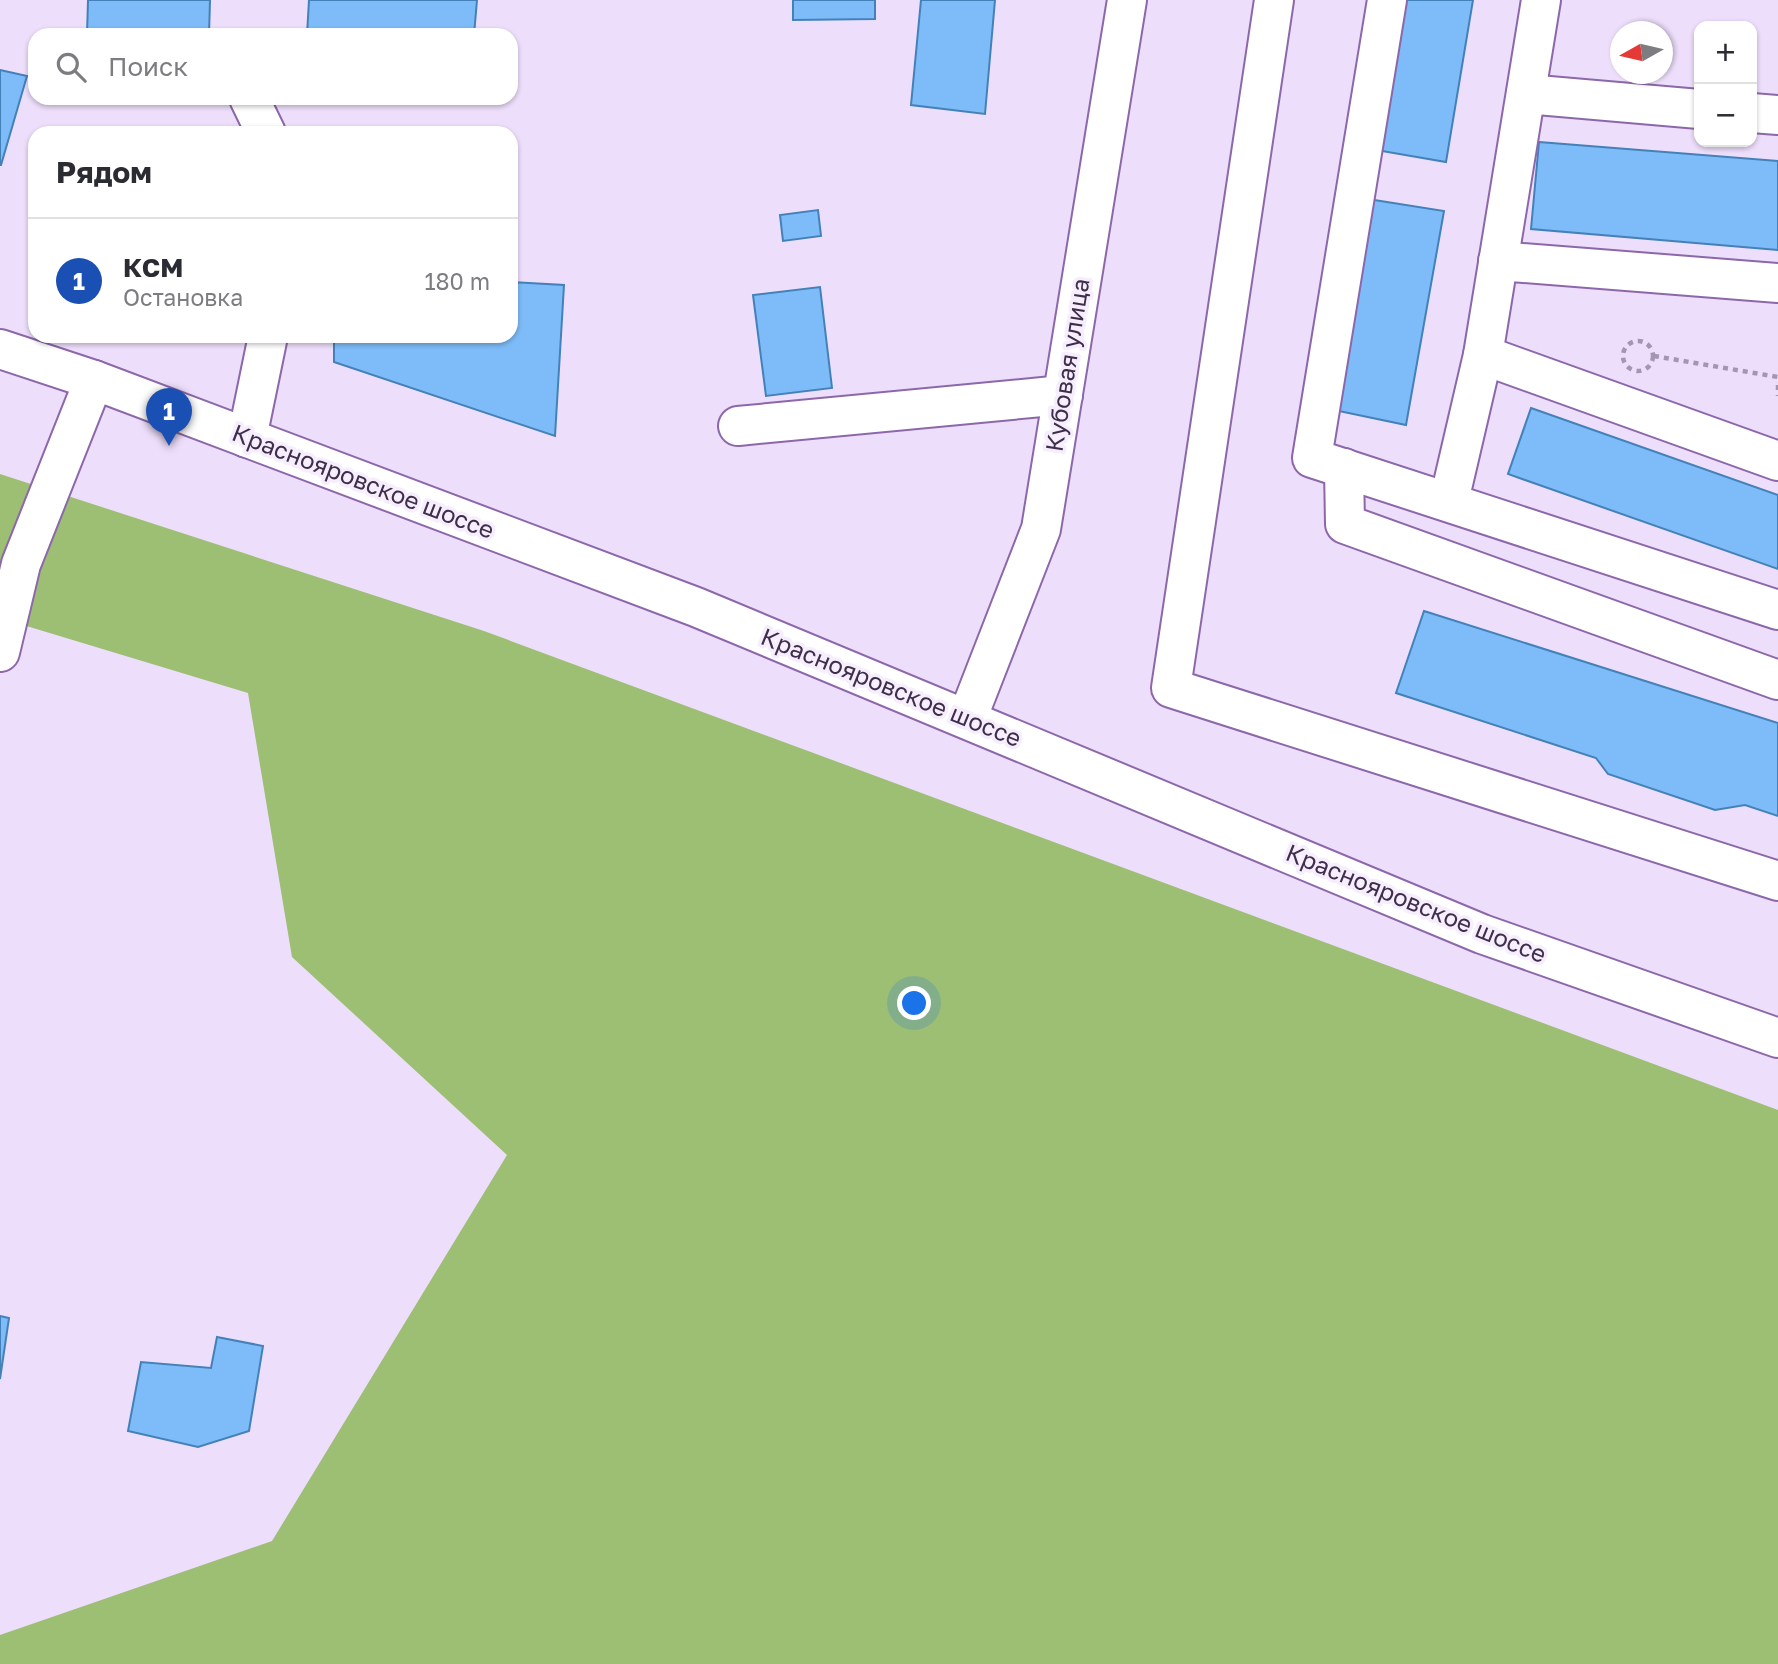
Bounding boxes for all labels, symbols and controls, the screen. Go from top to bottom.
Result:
north arrow [1610,21,1673,84]
map controls [1694,21,1757,147]
button: + [1694,21,1757,84]
search box [28,28,518,105]
icon: search [52,48,90,86]
text: Поиск [108,51,188,82]
button: − [1694,84,1757,147]
text: Рядом [56,154,152,190]
text: КСМ [123,252,183,283]
text: 1 [73,267,85,295]
text: 180 m [424,267,490,295]
street label: Кубовая улица [1039,276,1095,454]
text: Остановка [123,283,243,311]
pin: 1 [146,388,192,446]
street label: Краснояровское шоссе [228,417,499,544]
street label: Краснояровское шоссе [757,621,1026,752]
street label: Краснояровское шоссе [1282,837,1551,968]
your location [897,986,931,1020]

